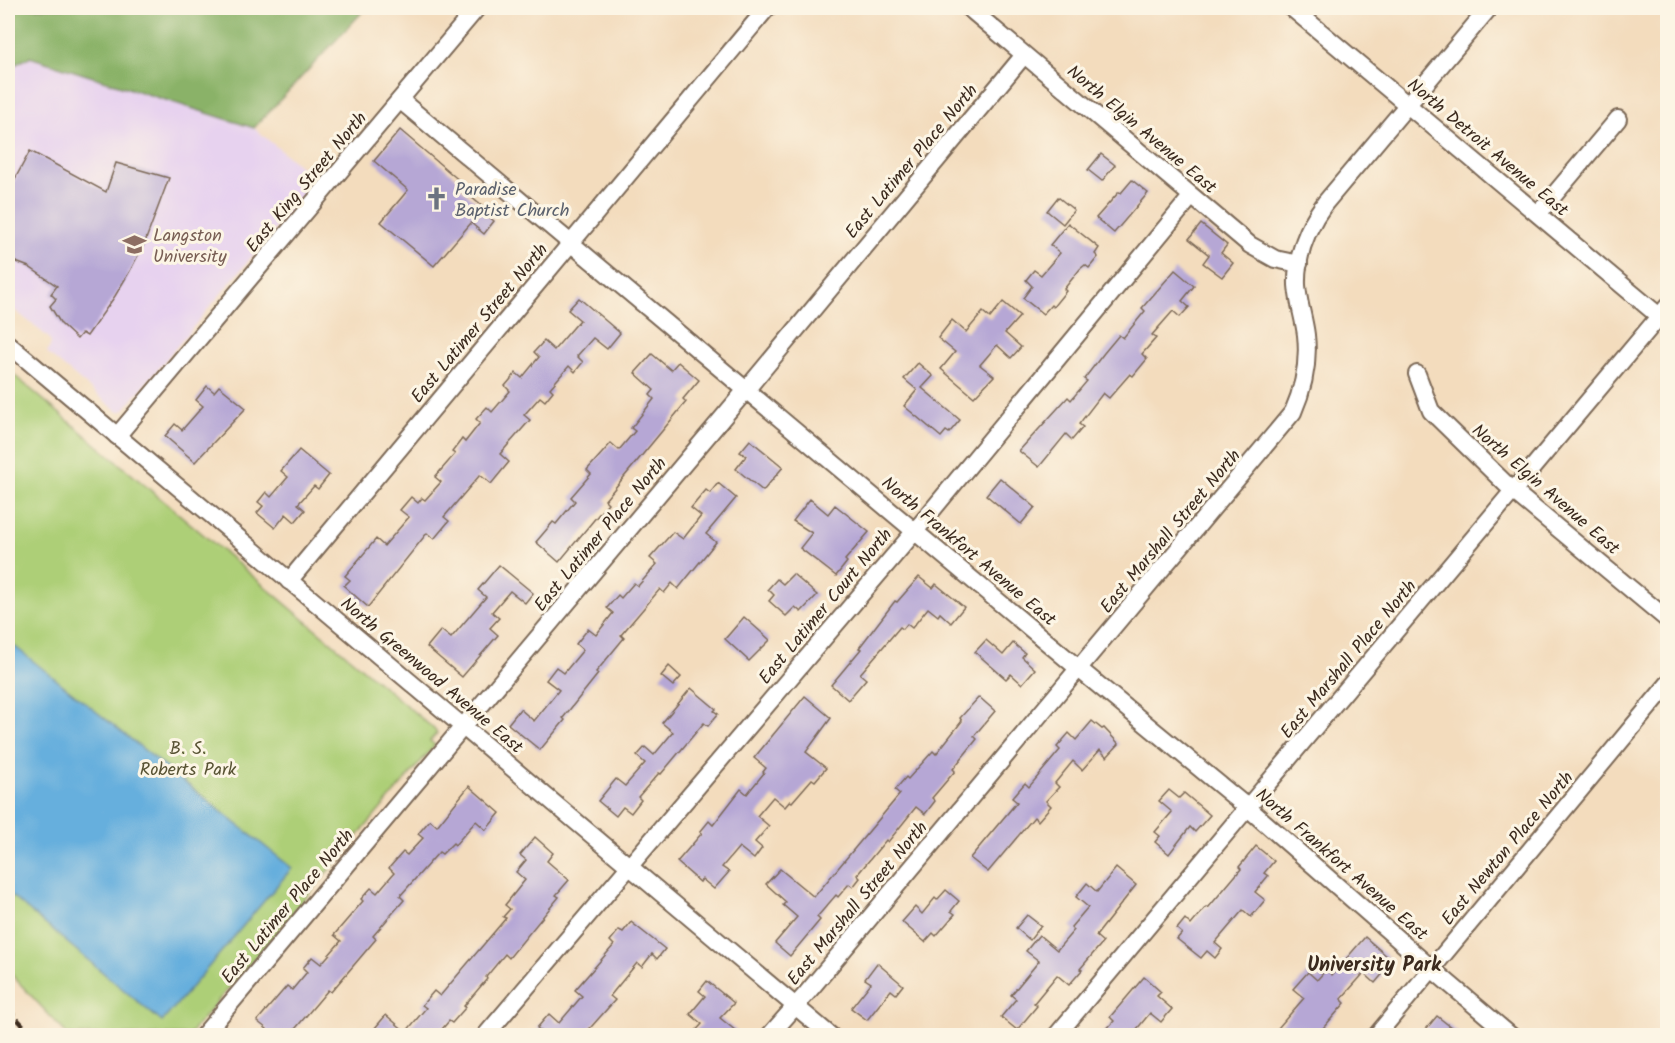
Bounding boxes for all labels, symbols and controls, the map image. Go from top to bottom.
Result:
street label: North Elgin Avenue East [1060,58,1223,203]
street label: North Detroit Avenue East [1400,72,1575,225]
street label: East Latimer Place North [838,78,986,246]
street label: East King Street North [239,106,375,260]
place label: Paradise Baptist Church [455,176,569,226]
church icon: Paradise Baptist Church [424,186,450,212]
place label: Langston University [153,222,227,272]
school or university icon: Langston University [122,232,148,258]
street label: East Latimer Street North [404,237,556,411]
street label: North Elgin Avenue East [1464,417,1626,564]
street label: East Marshall Street North [1094,443,1249,621]
street label: East Latimer Place North [527,451,675,619]
street label: North Frankfort Avenue East [874,470,1063,635]
street label: East Latimer Court North [752,522,900,692]
street label: East Marshall Place North [1274,574,1425,746]
street label: North Greenwood Avenue East [333,591,530,762]
park label: B. S. Roberts Park [140,735,237,785]
street label: East Newton Place North [1435,765,1582,933]
street label: North Frankfort Avenue East [1248,782,1435,949]
street label: East Marshall Street North [781,815,936,993]
street label: East Latimer Place North [214,823,362,991]
district label: University Park [1307,950,1442,982]

